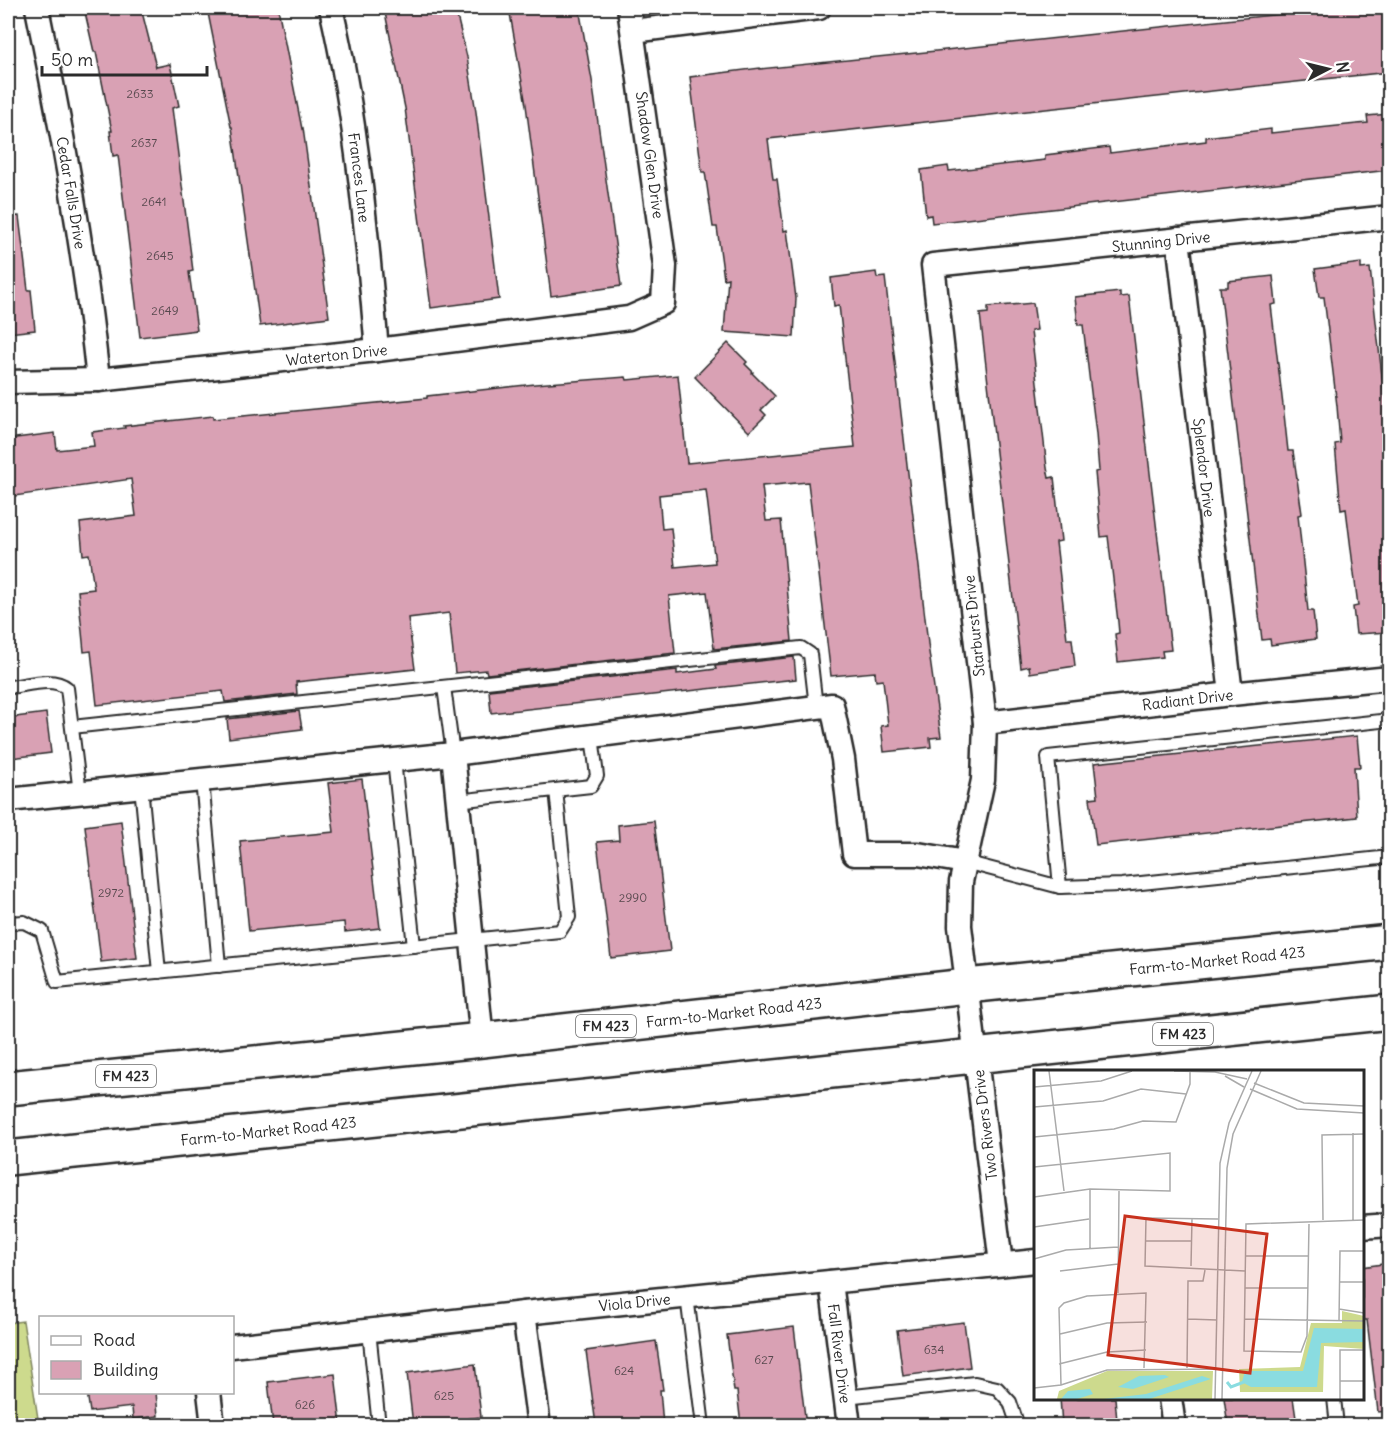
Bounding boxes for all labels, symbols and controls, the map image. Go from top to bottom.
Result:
scale bar [42,39,207,77]
north arrow [1298,39,1358,99]
text: 50 m [51,48,93,71]
text: N [1332,60,1353,74]
house number: 2633 [126,86,154,101]
street label: Shadow Glen Drive [632,90,668,220]
street label: Frances Lane [345,131,375,223]
street label: Cedar Falls Drive [53,135,90,250]
house number: 2637 [131,135,157,150]
house number: 2641 [141,194,167,209]
street label: Stunning Drive [1111,226,1211,256]
house number: 2645 [146,248,174,263]
house number: 2649 [151,303,179,318]
street label: Waterton Drive [285,339,389,369]
street label: Splendor Drive [1189,417,1220,518]
street label: Starburst Drive [959,574,989,678]
street label: Radiant Drive [1141,684,1234,714]
house number: 2972 [98,885,124,900]
house number: 2990 [619,890,647,905]
street label: Farm-to-Market Road 423 [1128,941,1306,979]
street label: Farm-to-Market Road 423 [645,993,823,1031]
road number: FM 423 [576,1015,636,1037]
road number: FM 423 [1153,1023,1213,1045]
road number: FM 423 [96,1065,156,1087]
street label: Two Rivers Drive [969,1069,1001,1181]
inset map [1034,1070,1364,1400]
street label: Farm-to-Market Road 423 [180,1112,357,1149]
street label: Viola Drive [598,1289,671,1315]
street label: Fall River Drive [824,1303,856,1404]
legend [39,1316,234,1394]
text: Road [93,1328,136,1351]
house number: 634 [924,1342,944,1357]
house number: 627 [754,1352,774,1367]
text: Building [93,1358,158,1381]
house number: 624 [614,1363,634,1378]
house number: 625 [434,1388,454,1403]
house number: 626 [295,1397,315,1412]

